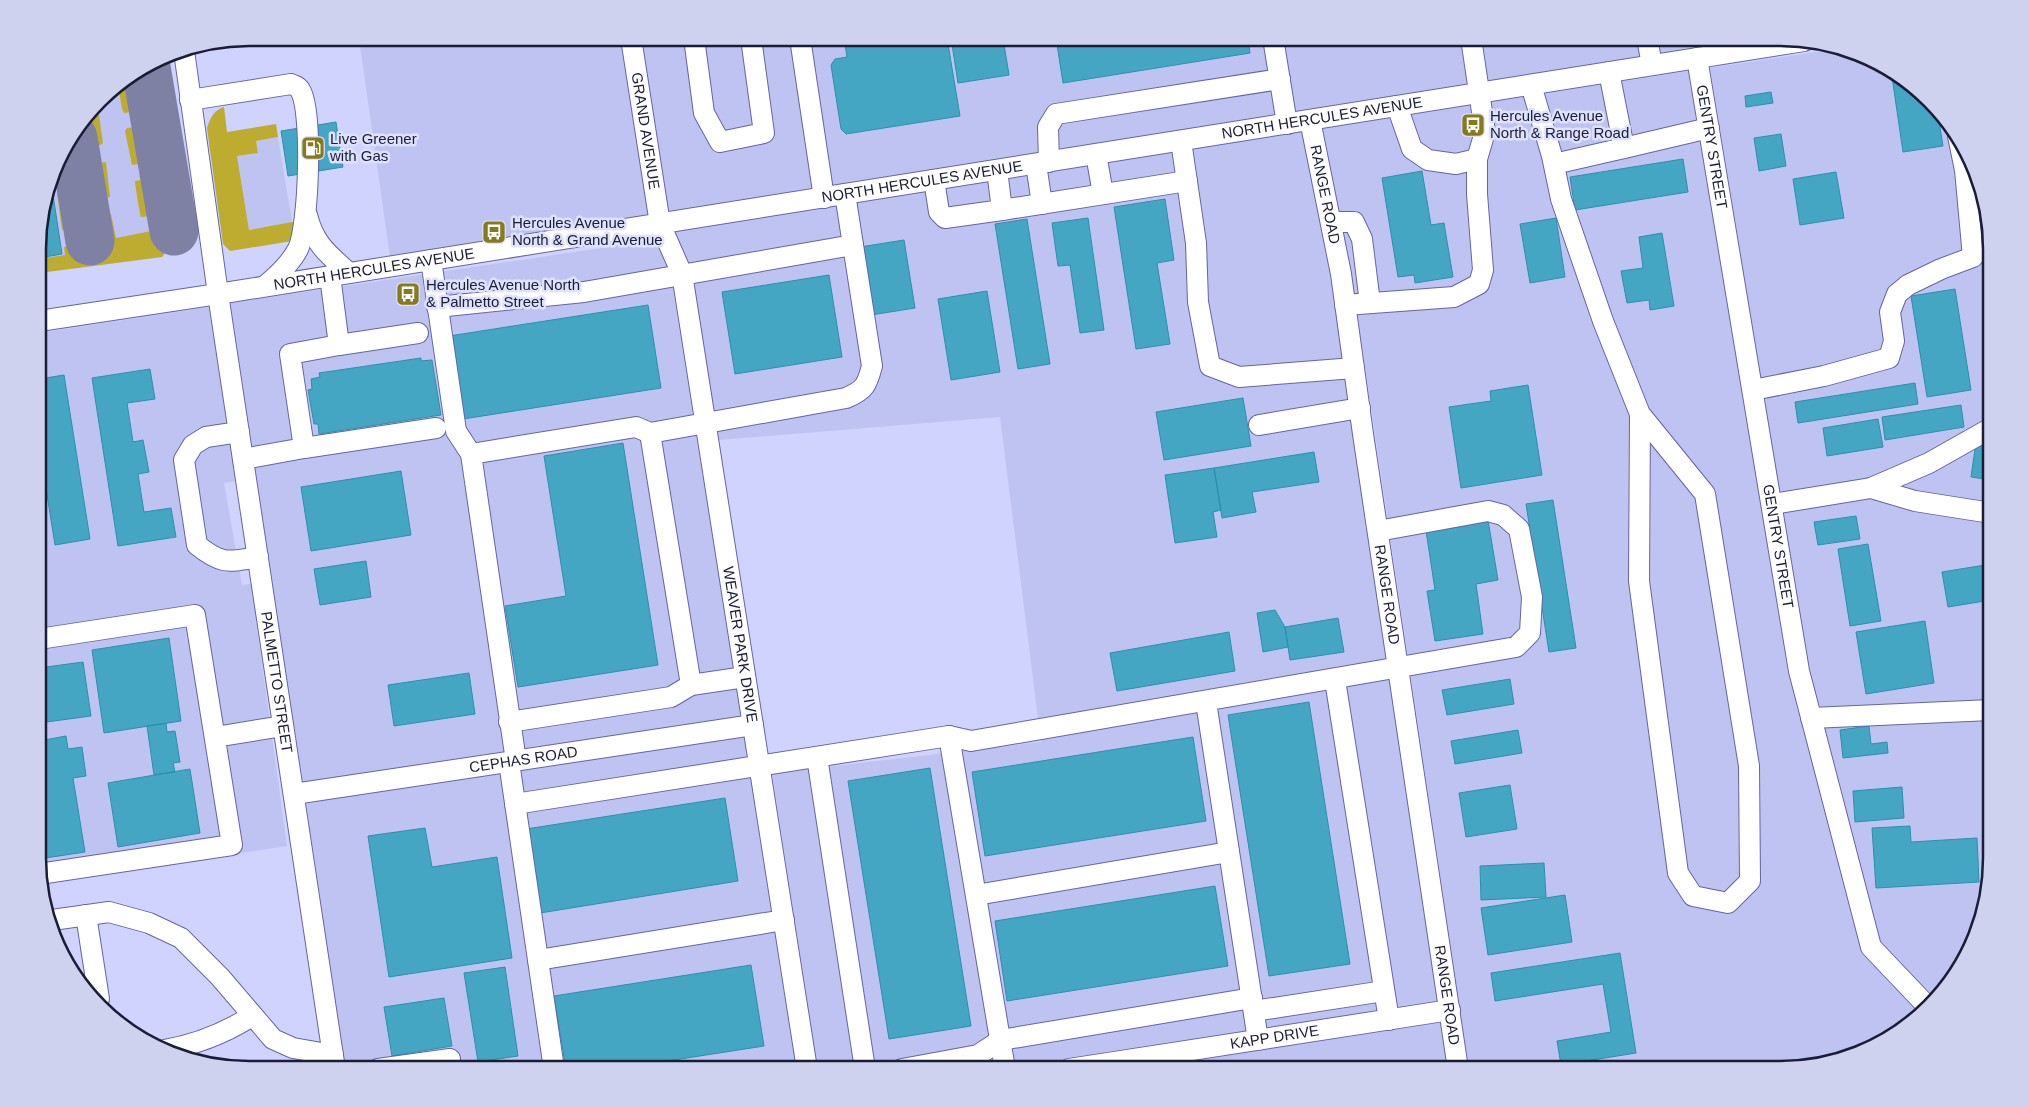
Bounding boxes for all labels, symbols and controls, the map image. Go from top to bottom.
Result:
street label: GRAND AVENUE [628,71,663,191]
street label: GENTRY STREET [1694,83,1731,210]
street label: NORTH HERCULES AVENUE [1220,93,1424,142]
place label: Hercules Avenue North & Range Road [1490,107,1629,141]
bus stop icon: Hercules Avenue North & Range Road [1460,112,1486,138]
place label: Live Greener with Gas [329,130,417,164]
fuel station icon: Live Greener with Gas [300,135,326,161]
street label: RANGE ROAD [1307,143,1344,246]
street label: NORTH HERCULES AVENUE [820,157,1024,206]
place label: Hercules Avenue North & Grand Avenue [512,214,663,248]
bus stop icon: Hercules Avenue North & Grand Avenue [481,219,507,245]
street label: NORTH HERCULES AVENUE [272,244,476,293]
place label: Hercules Avenue North & Palmetto Street [426,276,580,310]
bus stop icon: Hercules Avenue North & Palmetto Street [395,281,421,307]
street label: GENTRY STREET [1760,483,1797,609]
street label: RANGE ROAD [1372,543,1403,646]
street label: WEAVER PARK DRIVE [720,565,761,724]
street label: PALMETTO STREET [258,610,296,754]
street label: CEPHAS ROAD [468,742,579,776]
street label: RANGE ROAD [1432,944,1463,1046]
street label: KAPP DRIVE [1229,1021,1320,1052]

